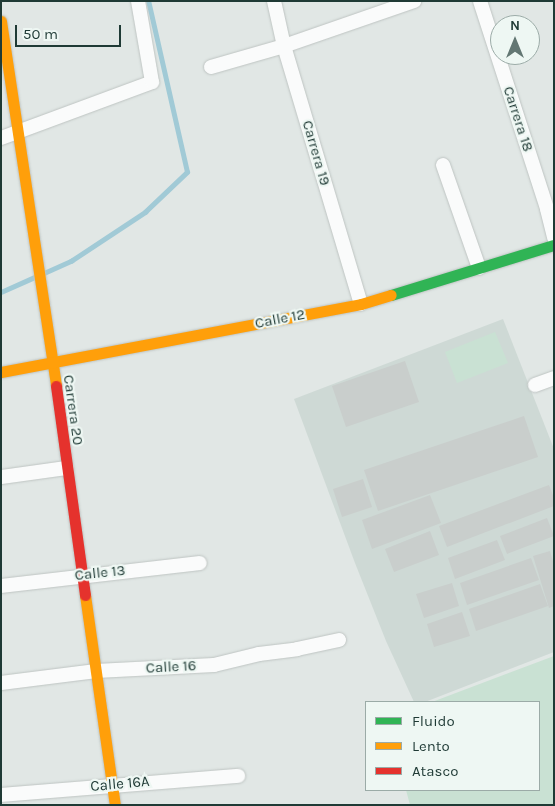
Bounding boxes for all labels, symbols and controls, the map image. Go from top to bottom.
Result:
scale bar [18,15,124,47]
north arrow [490,15,540,65]
text: N [510,17,520,34]
text: 50 m [23,25,58,43]
street label: Carrera 18 [499,84,537,154]
street label: Carrera 19 [298,118,334,188]
street label: Calle 12 [253,305,307,333]
street label: Carrera 20 [59,374,87,446]
street label: Calle 13 [74,561,126,585]
street label: Calle 16 [145,657,197,677]
legend [365,701,540,791]
text: Fluido [412,712,455,730]
text: Lento [412,737,450,755]
text: Atasco [412,762,458,780]
street label: Calle 16A [90,772,150,796]

